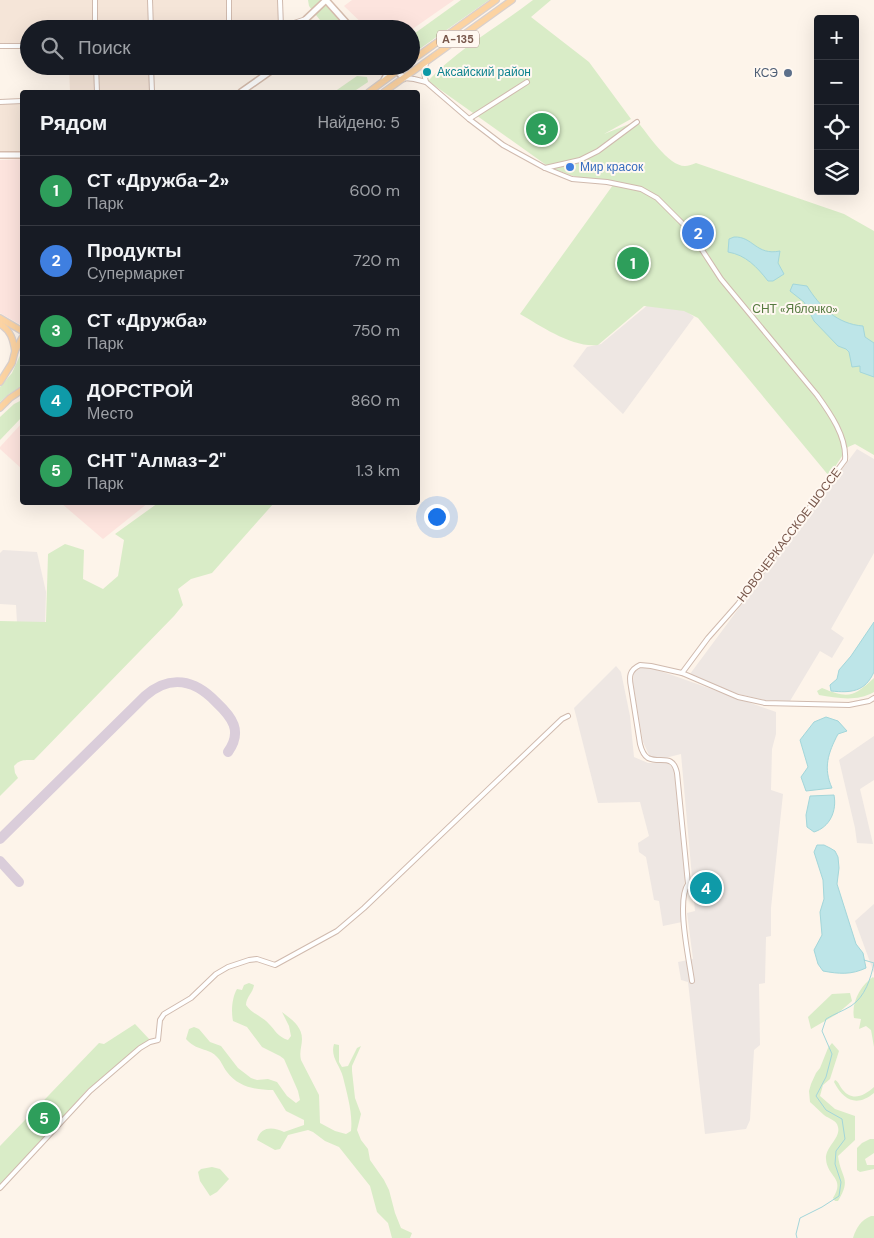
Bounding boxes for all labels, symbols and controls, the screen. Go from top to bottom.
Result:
map controls [814,15,859,195]
button: + [814,15,859,60]
search box [20,20,420,75]
road number: А-135 [437,30,479,48]
icon: search [38,34,66,62]
text: Поиск [78,35,131,60]
button: − [814,60,859,105]
place label: Аксайский район [437,64,531,80]
place label: КСЭ [754,65,778,81]
marker: Аксайский район [421,66,433,78]
marker: КСЭ [782,67,794,79]
button: locate [814,105,859,150]
text: Рядом [40,109,107,137]
pin: 3 [526,110,558,148]
text: Найдено: 5 [317,112,400,133]
button: layers [814,150,859,195]
place label: Мир красок [580,159,644,175]
marker: Мир красок [564,161,576,173]
text: СТ «Дружба-2» [87,168,229,193]
text: 1 [53,180,59,201]
text: 600 m [350,180,400,201]
text: Парк [87,193,123,214]
pin: 2 [682,214,714,252]
text: Продукты [87,238,182,263]
pin: 1 [617,244,649,282]
text: 2 [51,250,61,271]
text: 720 m [353,250,400,271]
text: Супермаркет [87,263,185,284]
park label: СНТ «Яблочко» [752,301,838,317]
text: СТ «Дружба» [87,308,207,333]
text: 3 [51,320,61,341]
text: 750 m [353,320,400,341]
text: Парк [87,333,123,354]
text: ДОРСТРОЙ [87,378,193,403]
text: 4 [51,390,61,411]
text: 860 m [351,390,400,411]
text: Место [87,403,133,424]
text: СНТ "Алмаз-2" [87,448,226,473]
text: 5 [51,460,61,481]
text: 1.3 km [356,460,400,481]
street label: НОВОЧЕРКАССКОЕ ШОССЕ [733,465,845,605]
text: Парк [87,473,123,494]
your location [424,504,450,530]
pin: 4 [690,869,722,907]
pin: 5 [28,1099,60,1137]

